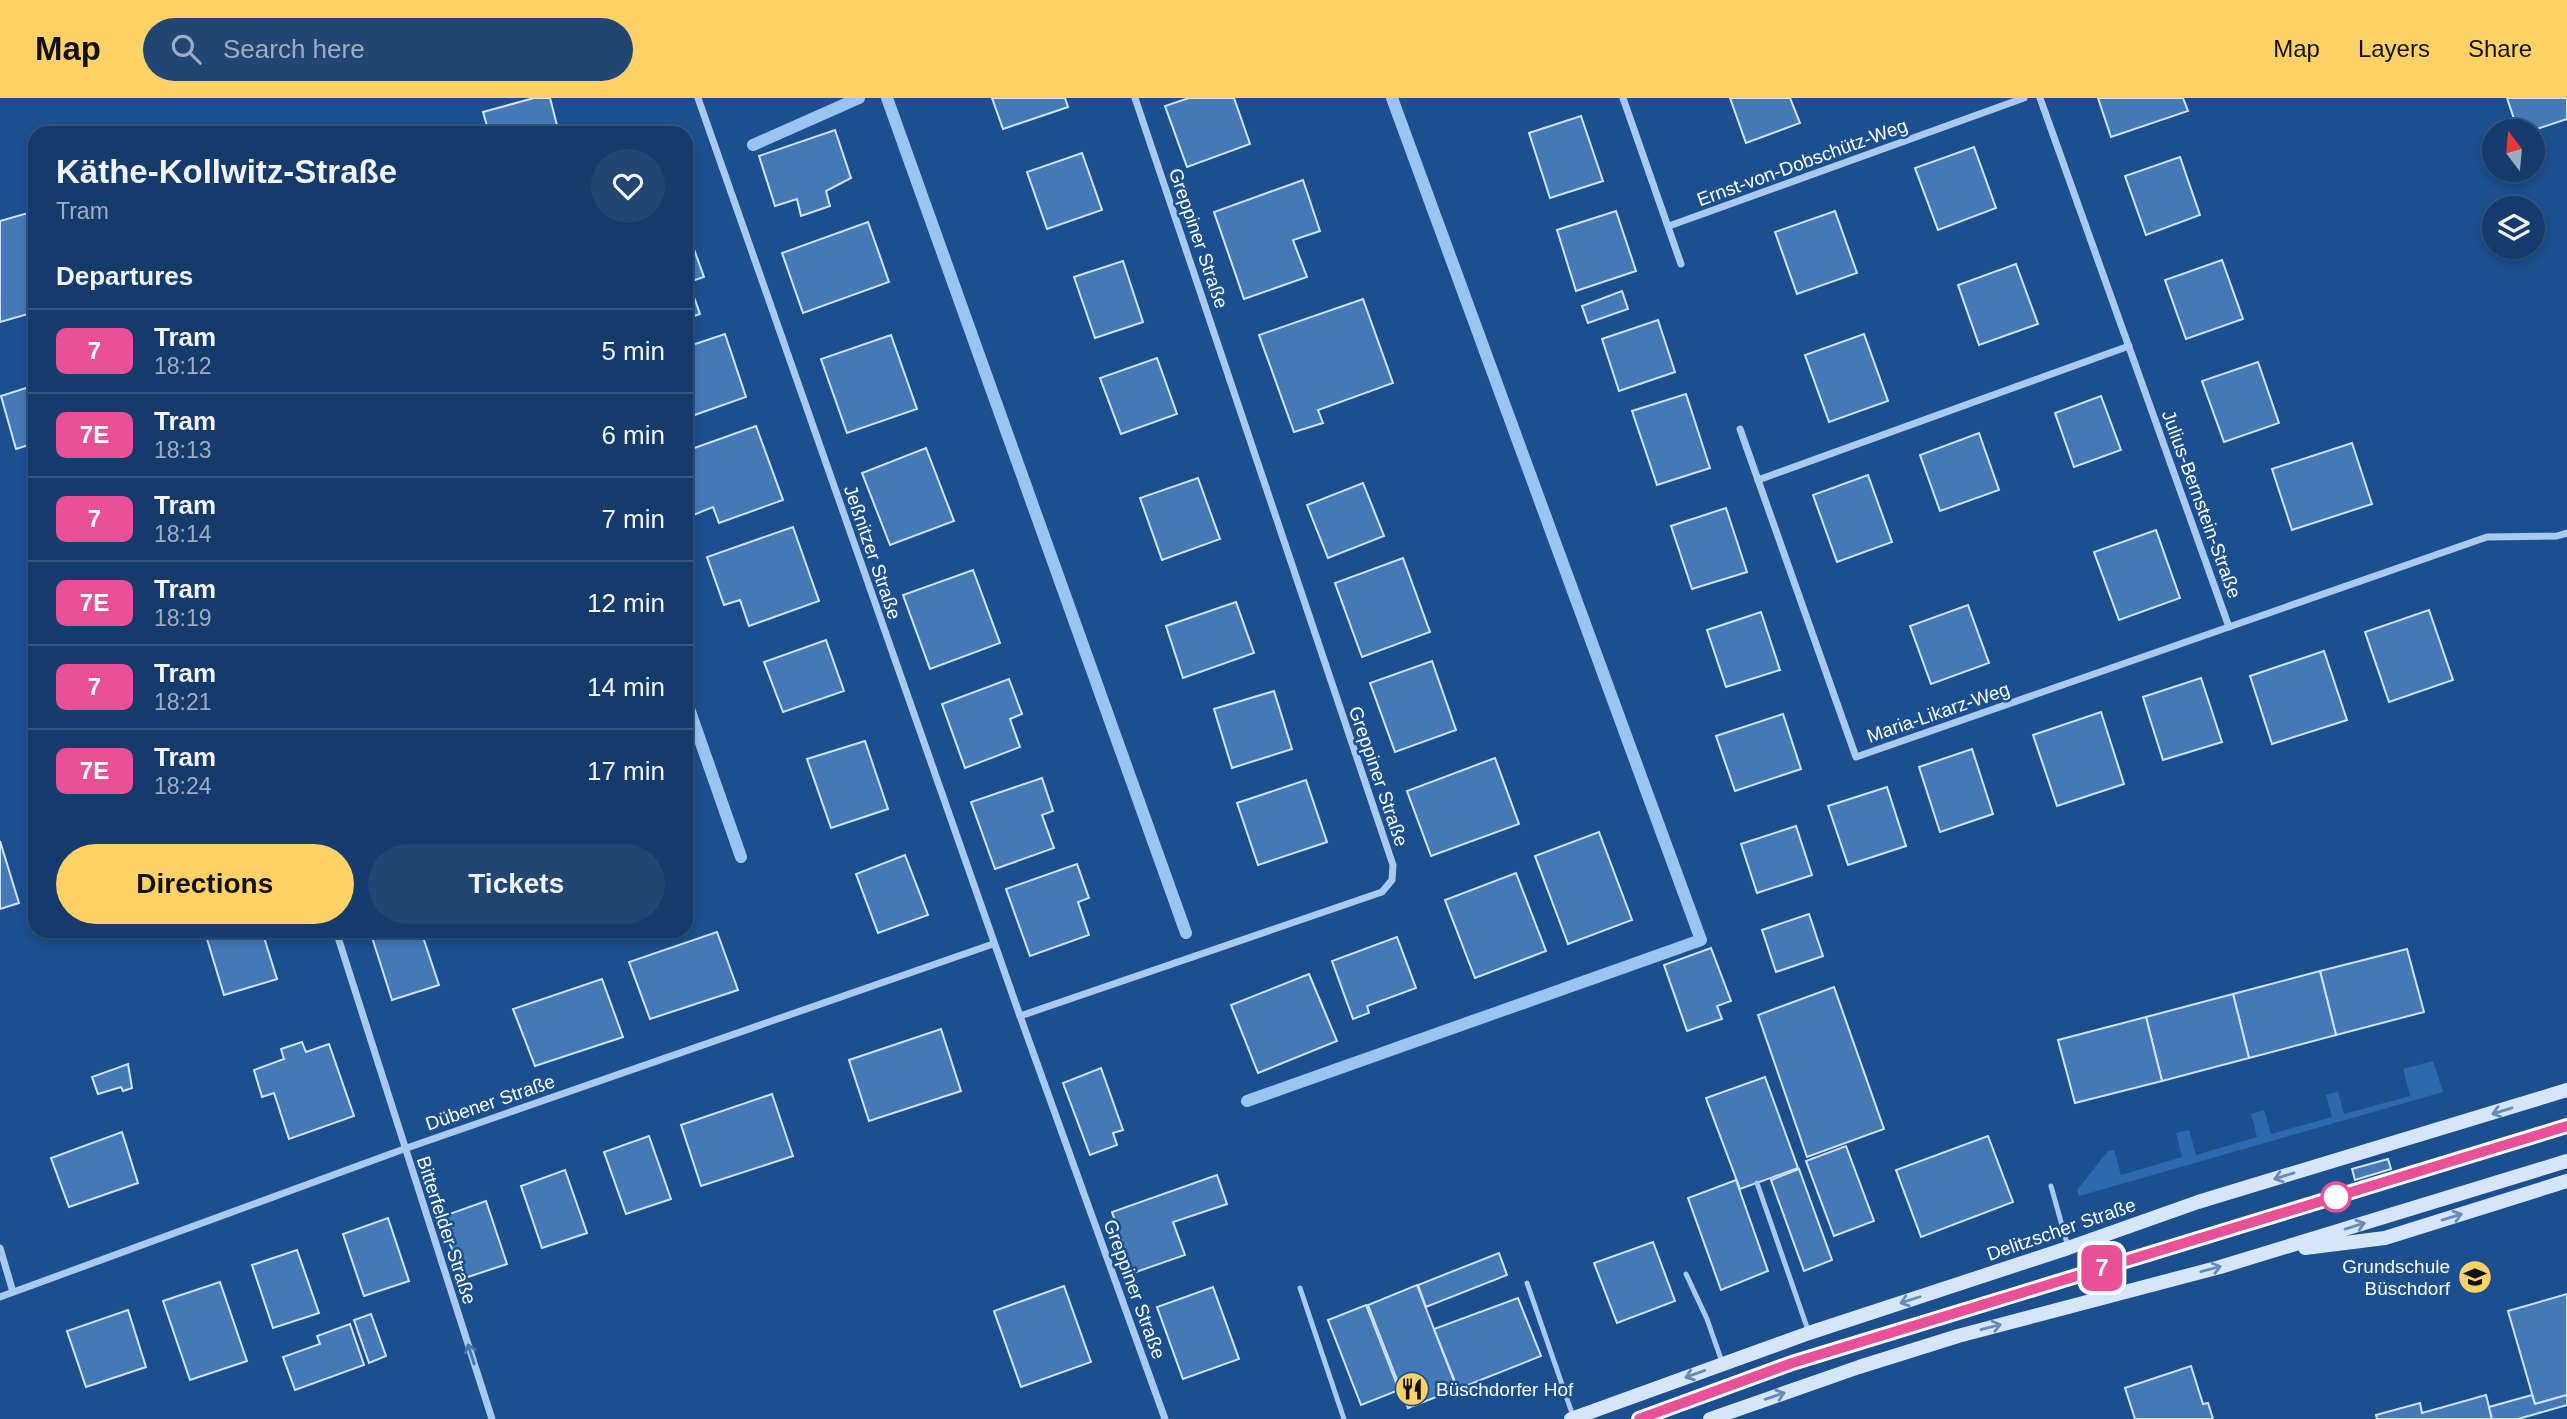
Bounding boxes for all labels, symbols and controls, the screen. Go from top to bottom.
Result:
search box [143,18,633,81]
text: Map [35,30,101,67]
icon: search [167,30,205,68]
text: Search here [223,34,365,64]
text: Map [2273,35,2320,62]
text: Layers [2358,35,2430,62]
text: Share [2468,35,2532,62]
street label: Ernst-von-Dobschütz-Weg [1694,115,1910,210]
north arrow [2482,119,2544,182]
map controls [2482,119,2545,259]
button: heart [591,149,665,223]
text: Käthe-Kollwitz-Straße [56,153,397,190]
street label: Greppiner Straße [1165,165,1232,311]
button: layers [2482,196,2545,259]
text: Tram [56,198,109,224]
text: Departures [56,261,193,291]
text: Tram [154,322,216,352]
text: 5 min [601,336,665,366]
text: 7 [88,337,101,364]
text: 18:12 [154,353,212,379]
text: Tram [154,406,216,436]
street label: Julius-Bernstein-Straße [2158,407,2245,601]
text: 6 min [601,420,665,450]
text: 7E [80,421,109,448]
text: 18:13 [154,437,212,463]
street label: Jeßnitzer Straße [840,482,905,622]
text: Tram [154,490,216,520]
text: 7 min [601,504,665,534]
text: 7 [88,505,101,532]
text: 18:14 [154,521,212,547]
text: Tram [154,574,216,604]
text: 12 min [587,588,665,618]
text: 7E [80,589,109,616]
text: 18:19 [154,605,212,631]
text: Tram [154,658,216,688]
text: 14 min [587,672,665,702]
text: 7 [88,673,101,700]
street label: Maria-Likarz-Weg [1864,678,2012,747]
text: 18:21 [154,689,212,715]
street label: Greppiner Straße [1345,703,1412,849]
text: Tram [154,742,216,772]
text: 17 min [587,756,665,786]
text: 7E [80,757,109,784]
text: 18:24 [154,773,212,799]
button: Directions [56,844,354,924]
button: Tickets [368,844,665,924]
street label: Dübener Straße [423,1071,557,1134]
one-way arrow [2491,1105,2513,1118]
street label: Bitterfelder Straße [413,1154,480,1307]
one-way arrow [2273,1171,2295,1184]
unlabelled marker [2321,1182,2351,1212]
street label: Delitzscher Straße [1984,1194,2138,1265]
one-way arrow [2441,1210,2463,1222]
street label: Greppiner Straße [1100,1217,1170,1362]
one-way arrow [2343,1219,2365,1232]
line badge: 7 [2079,1245,2125,1291]
text: 7 [2095,1254,2109,1281]
place label: Grundschule Büschdorf [2342,1256,2451,1299]
school or university icon: Grundschule Büschdorf [2456,1258,2494,1296]
one-way arrow [2200,1262,2222,1275]
one-way arrow [1900,1294,1922,1307]
one-way arrow [1979,1320,2002,1333]
one-way arrow [464,1343,477,1365]
one-way arrow [1685,1369,1707,1382]
restaurant icon: Büschdorfer Hof [1393,1370,1431,1408]
place label: Büschdorfer Hof [1436,1379,1574,1400]
one-way arrow [1763,1389,1785,1401]

